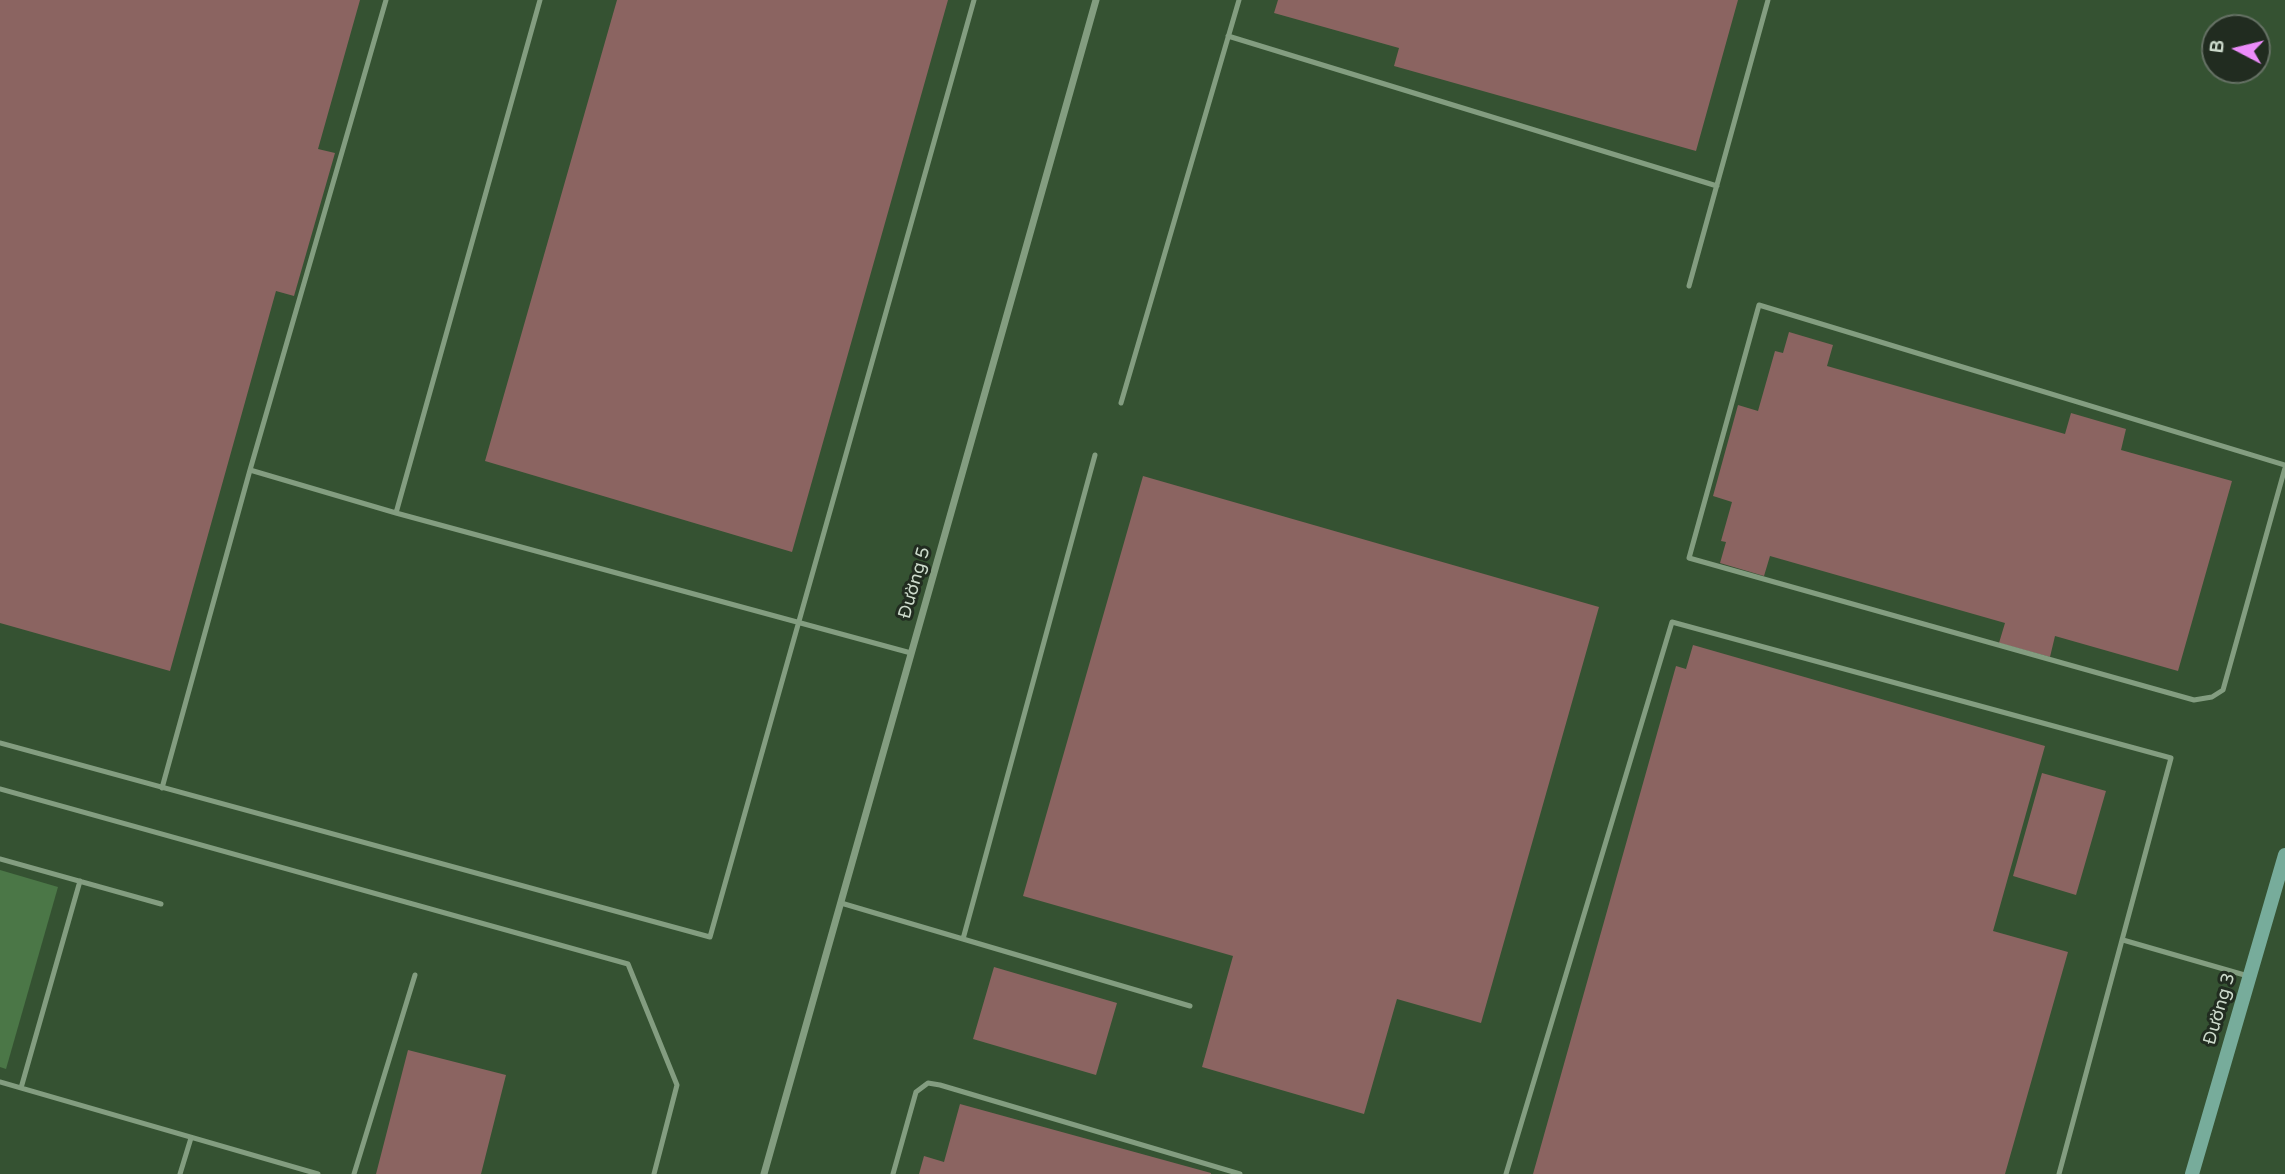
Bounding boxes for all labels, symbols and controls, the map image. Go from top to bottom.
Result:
north arrow [2201,14,2271,84]
text: B [2205,39,2229,55]
street label: Đường 5 [894,545,936,621]
street label: Đường 3 [2199,971,2241,1047]

